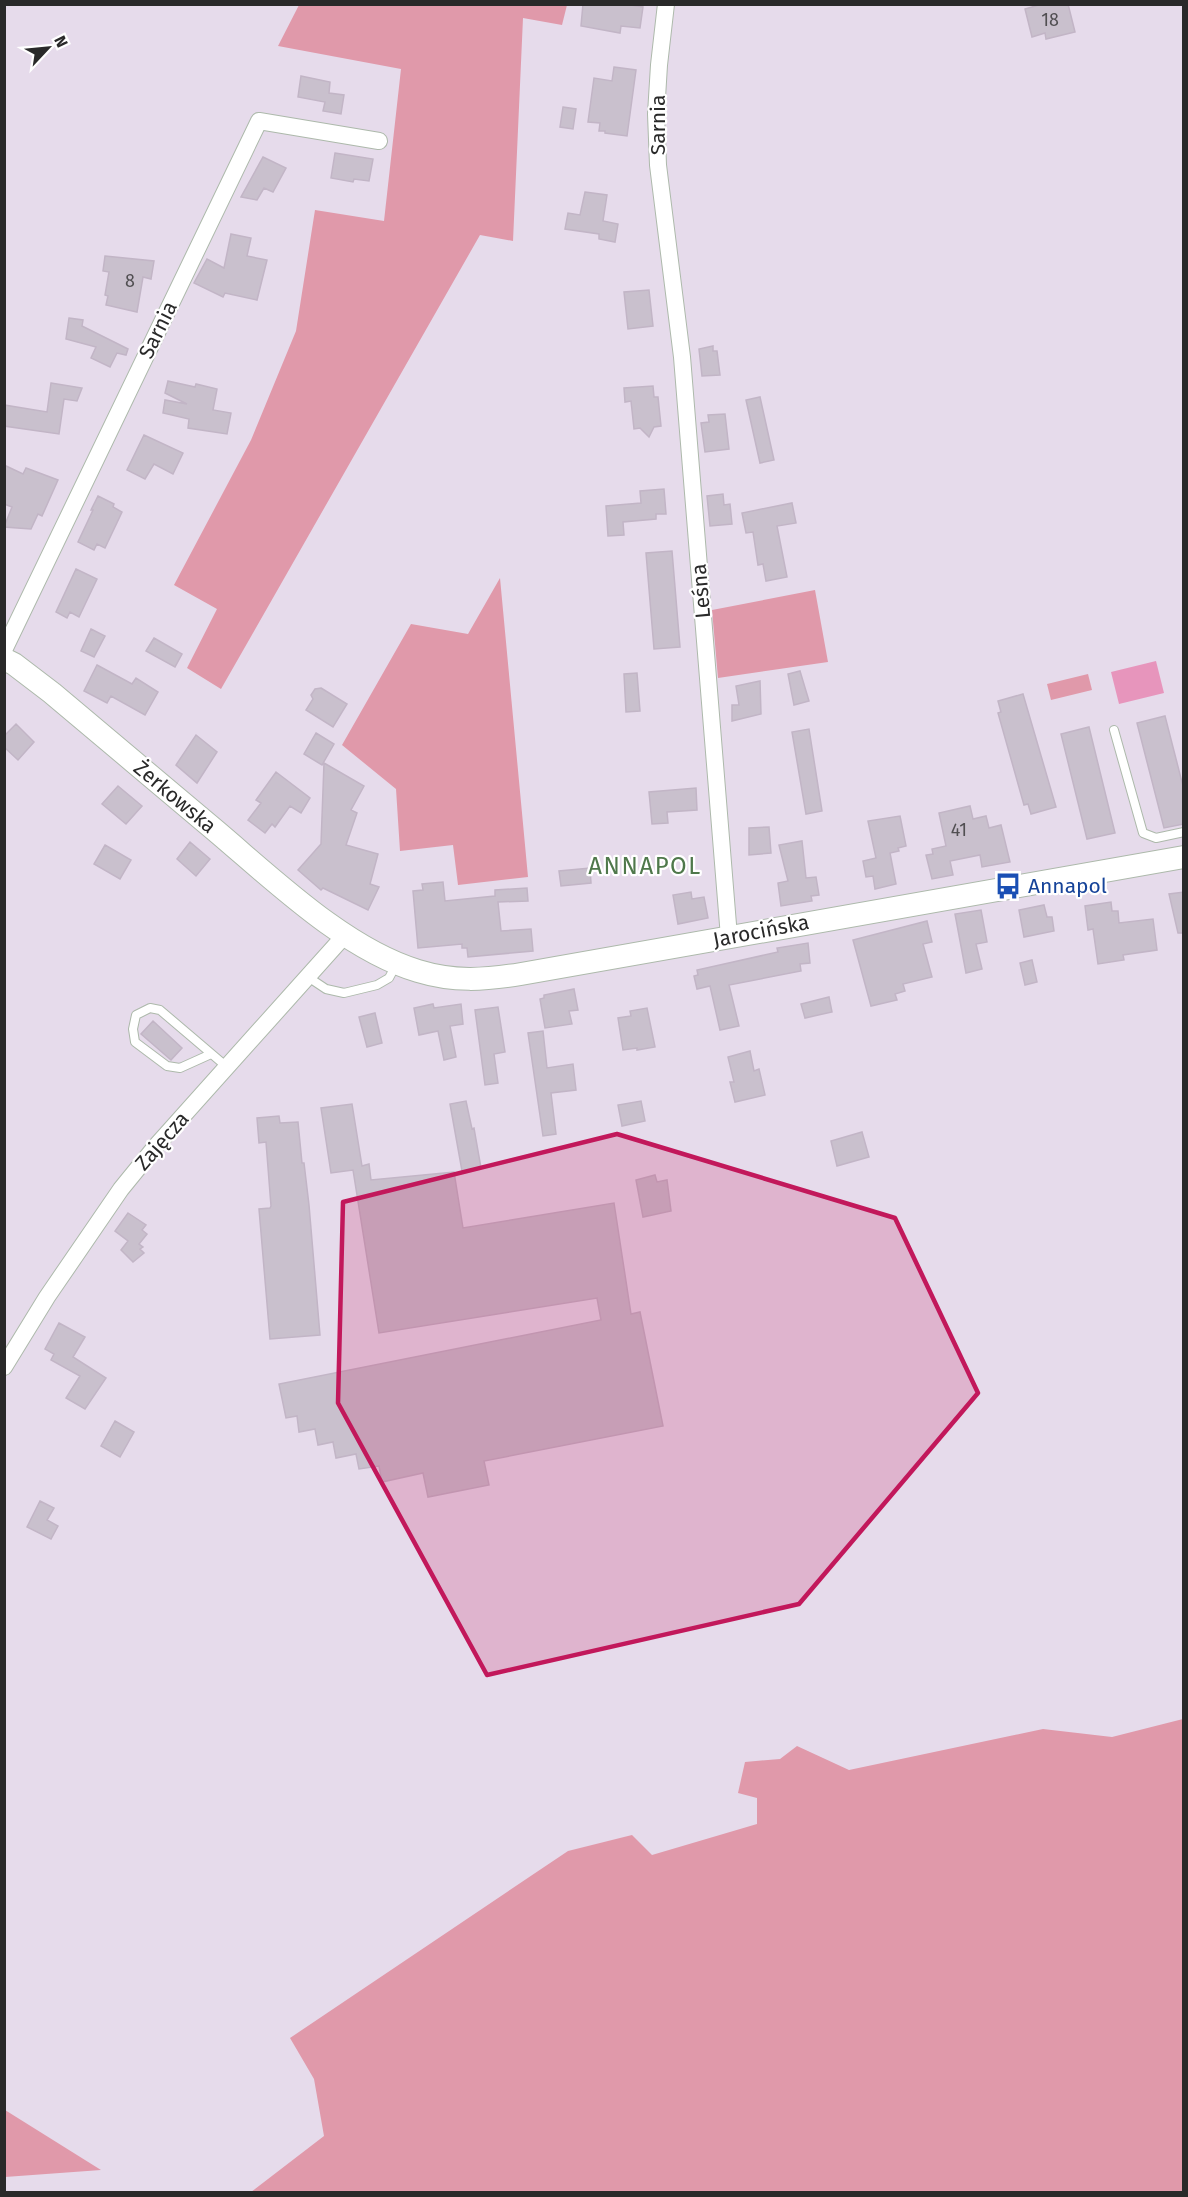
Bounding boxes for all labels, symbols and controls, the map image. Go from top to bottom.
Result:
house number: 18 [1041,9,1059,31]
north arrow [18,18,78,78]
text: N [50,33,72,51]
street label: Sarnia [645,95,671,155]
house number: 8 [125,270,135,292]
street label: Sarnia [133,297,183,363]
street label: Leśna [686,563,716,619]
street label: Żerkowska [128,755,222,839]
house number: 41 [951,819,967,841]
district label: ANNAPOL [588,852,702,880]
bus stop icon: Annapol [993,871,1023,901]
place label: Annapol [1028,873,1107,899]
street label: Jarocińska [711,909,811,953]
street label: Zajęcza [129,1106,195,1176]

